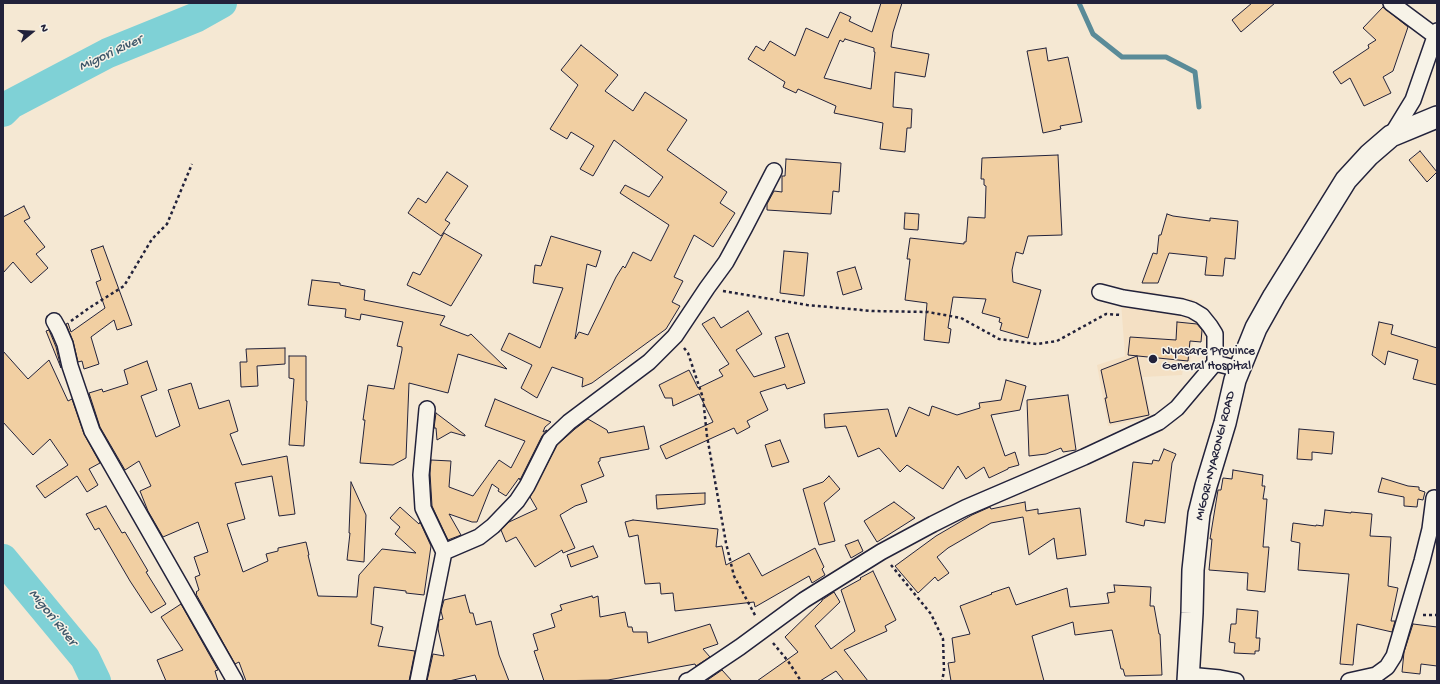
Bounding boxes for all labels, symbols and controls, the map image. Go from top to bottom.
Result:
north arrow [12,12,52,52]
text: N [37,23,50,34]
water label: Migori River [77,32,145,76]
place label: Nyasare Province General Hospital [1162,344,1255,375]
marker: Nyasare Province General Hospital [1147,353,1159,365]
street label: MIGORI-NYARONGI ROAD [1192,390,1240,522]
water label: Migori River [24,586,80,650]

